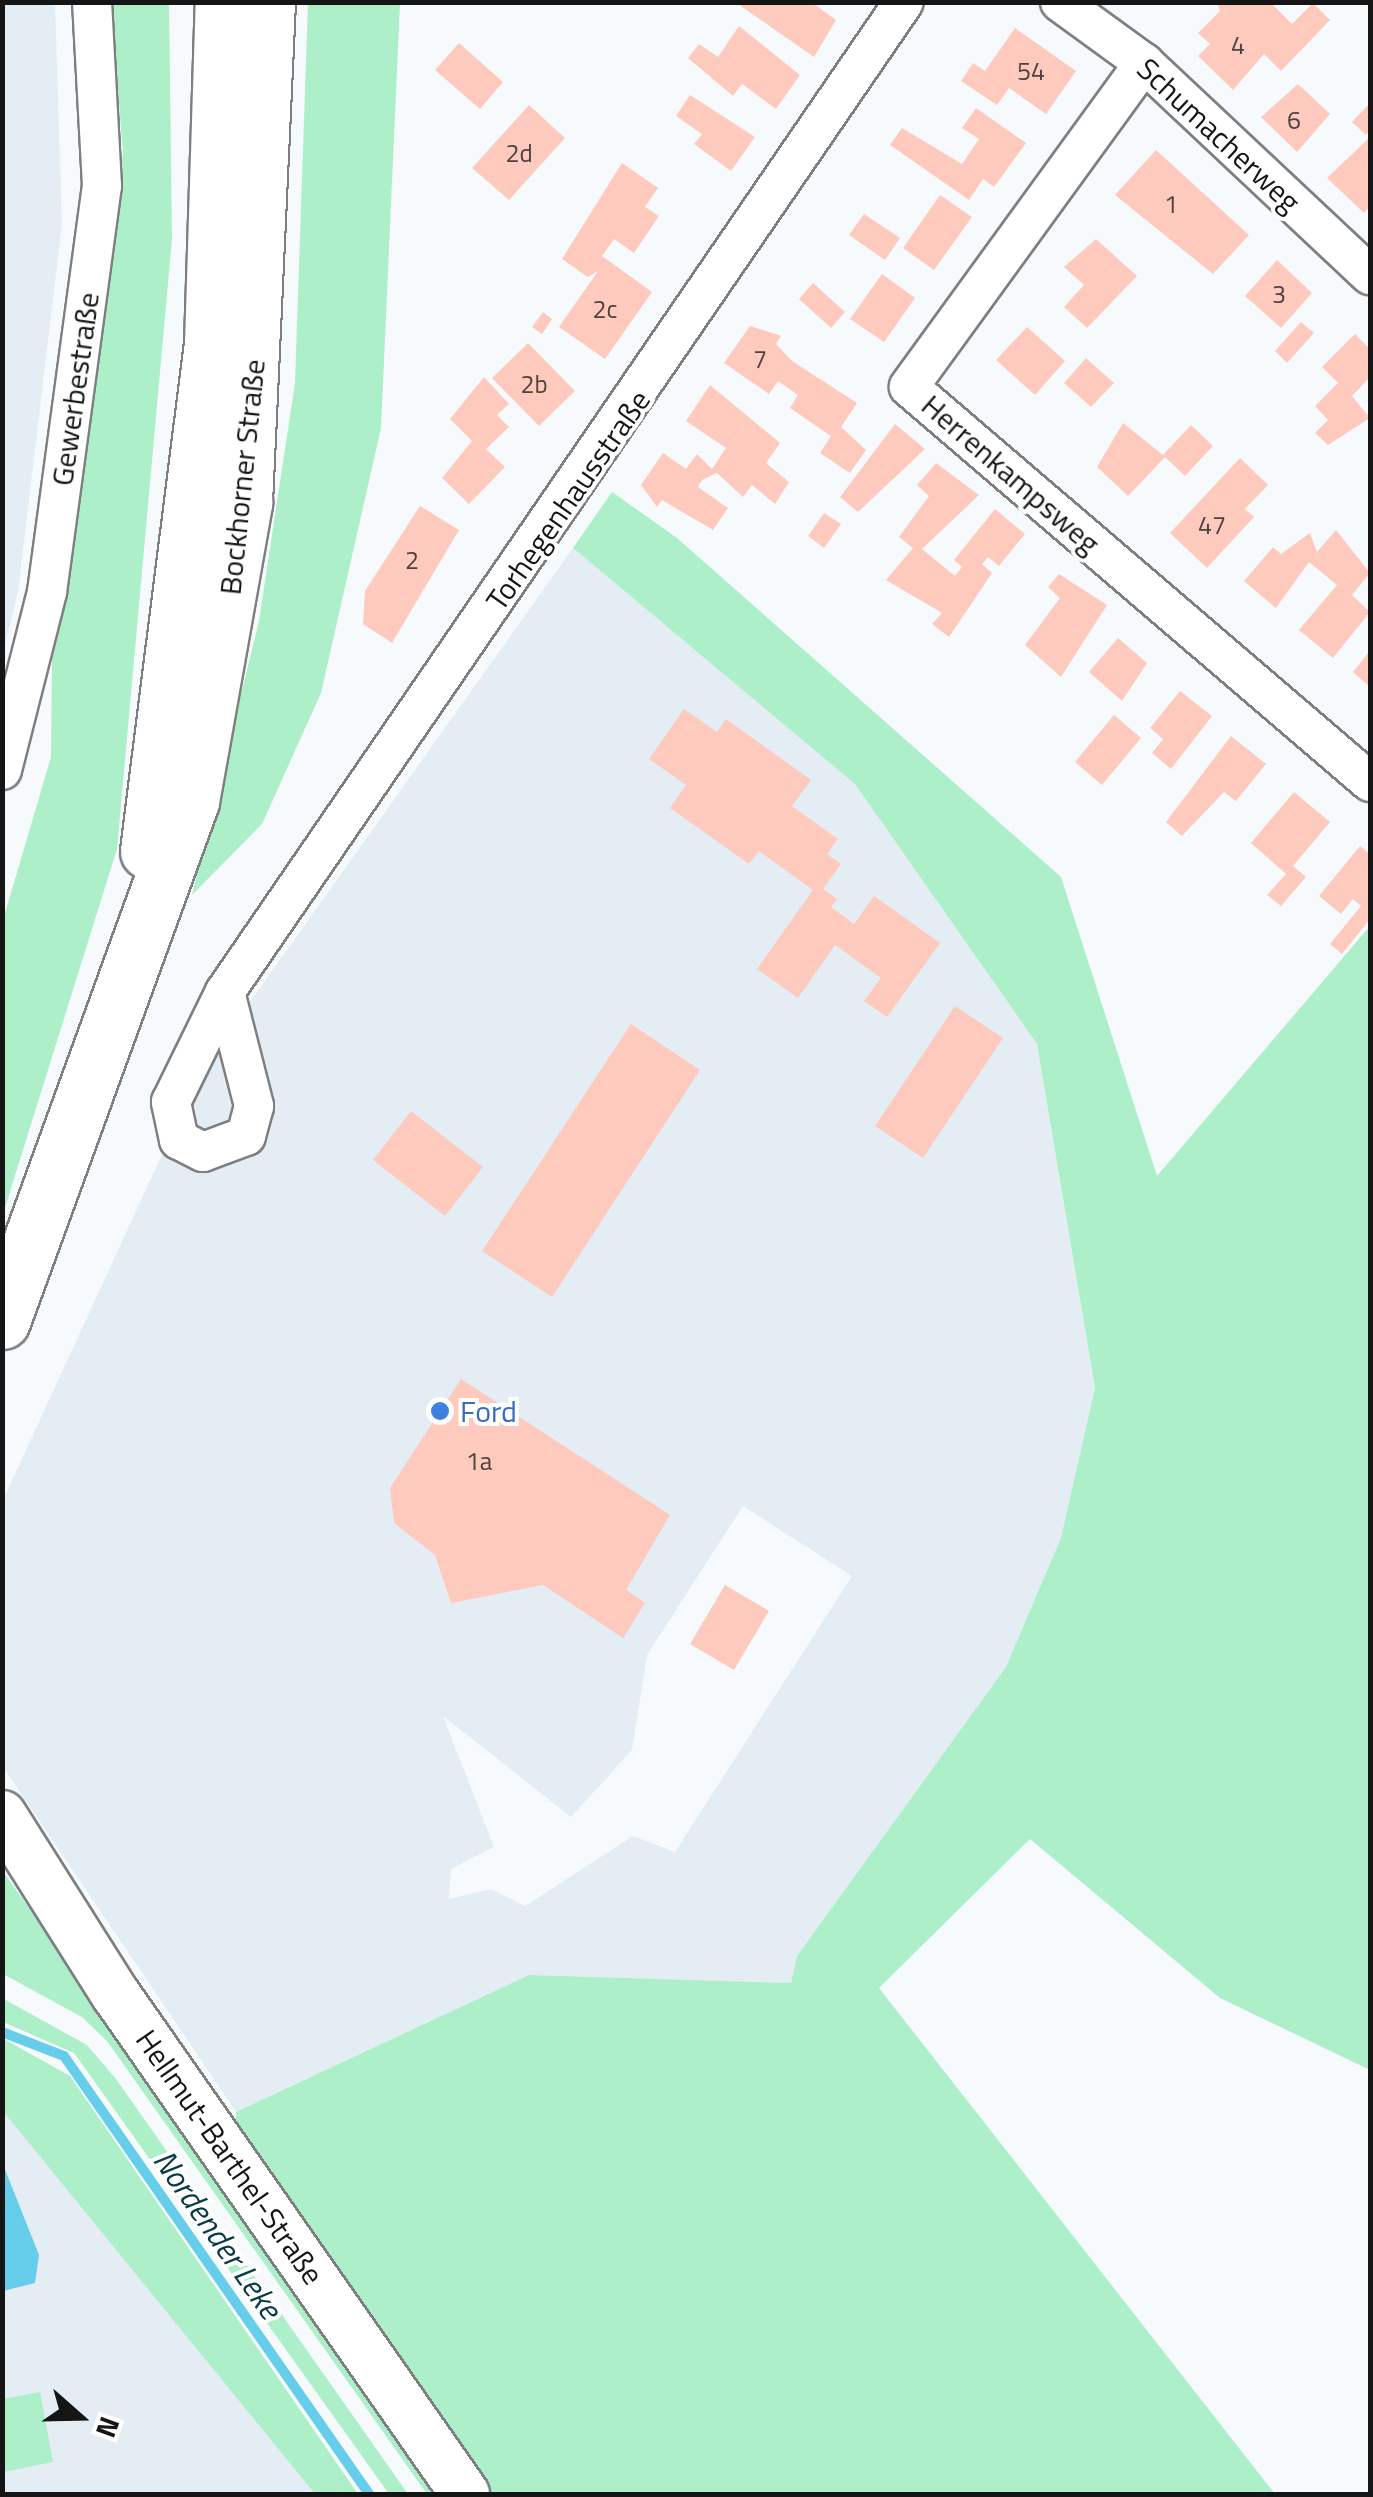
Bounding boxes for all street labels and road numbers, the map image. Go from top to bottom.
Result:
street label: Schumacherweg [1130,50,1308,220]
street label: Gewerbestraße [44,290,106,488]
street label: Bockhorner Straße [212,357,272,597]
street label: Torhegenhausstraße [479,383,657,617]
street label: Herrenkampsweg [915,387,1107,561]
street label: Hellmut-Barthel-Straße [129,2023,331,2291]

